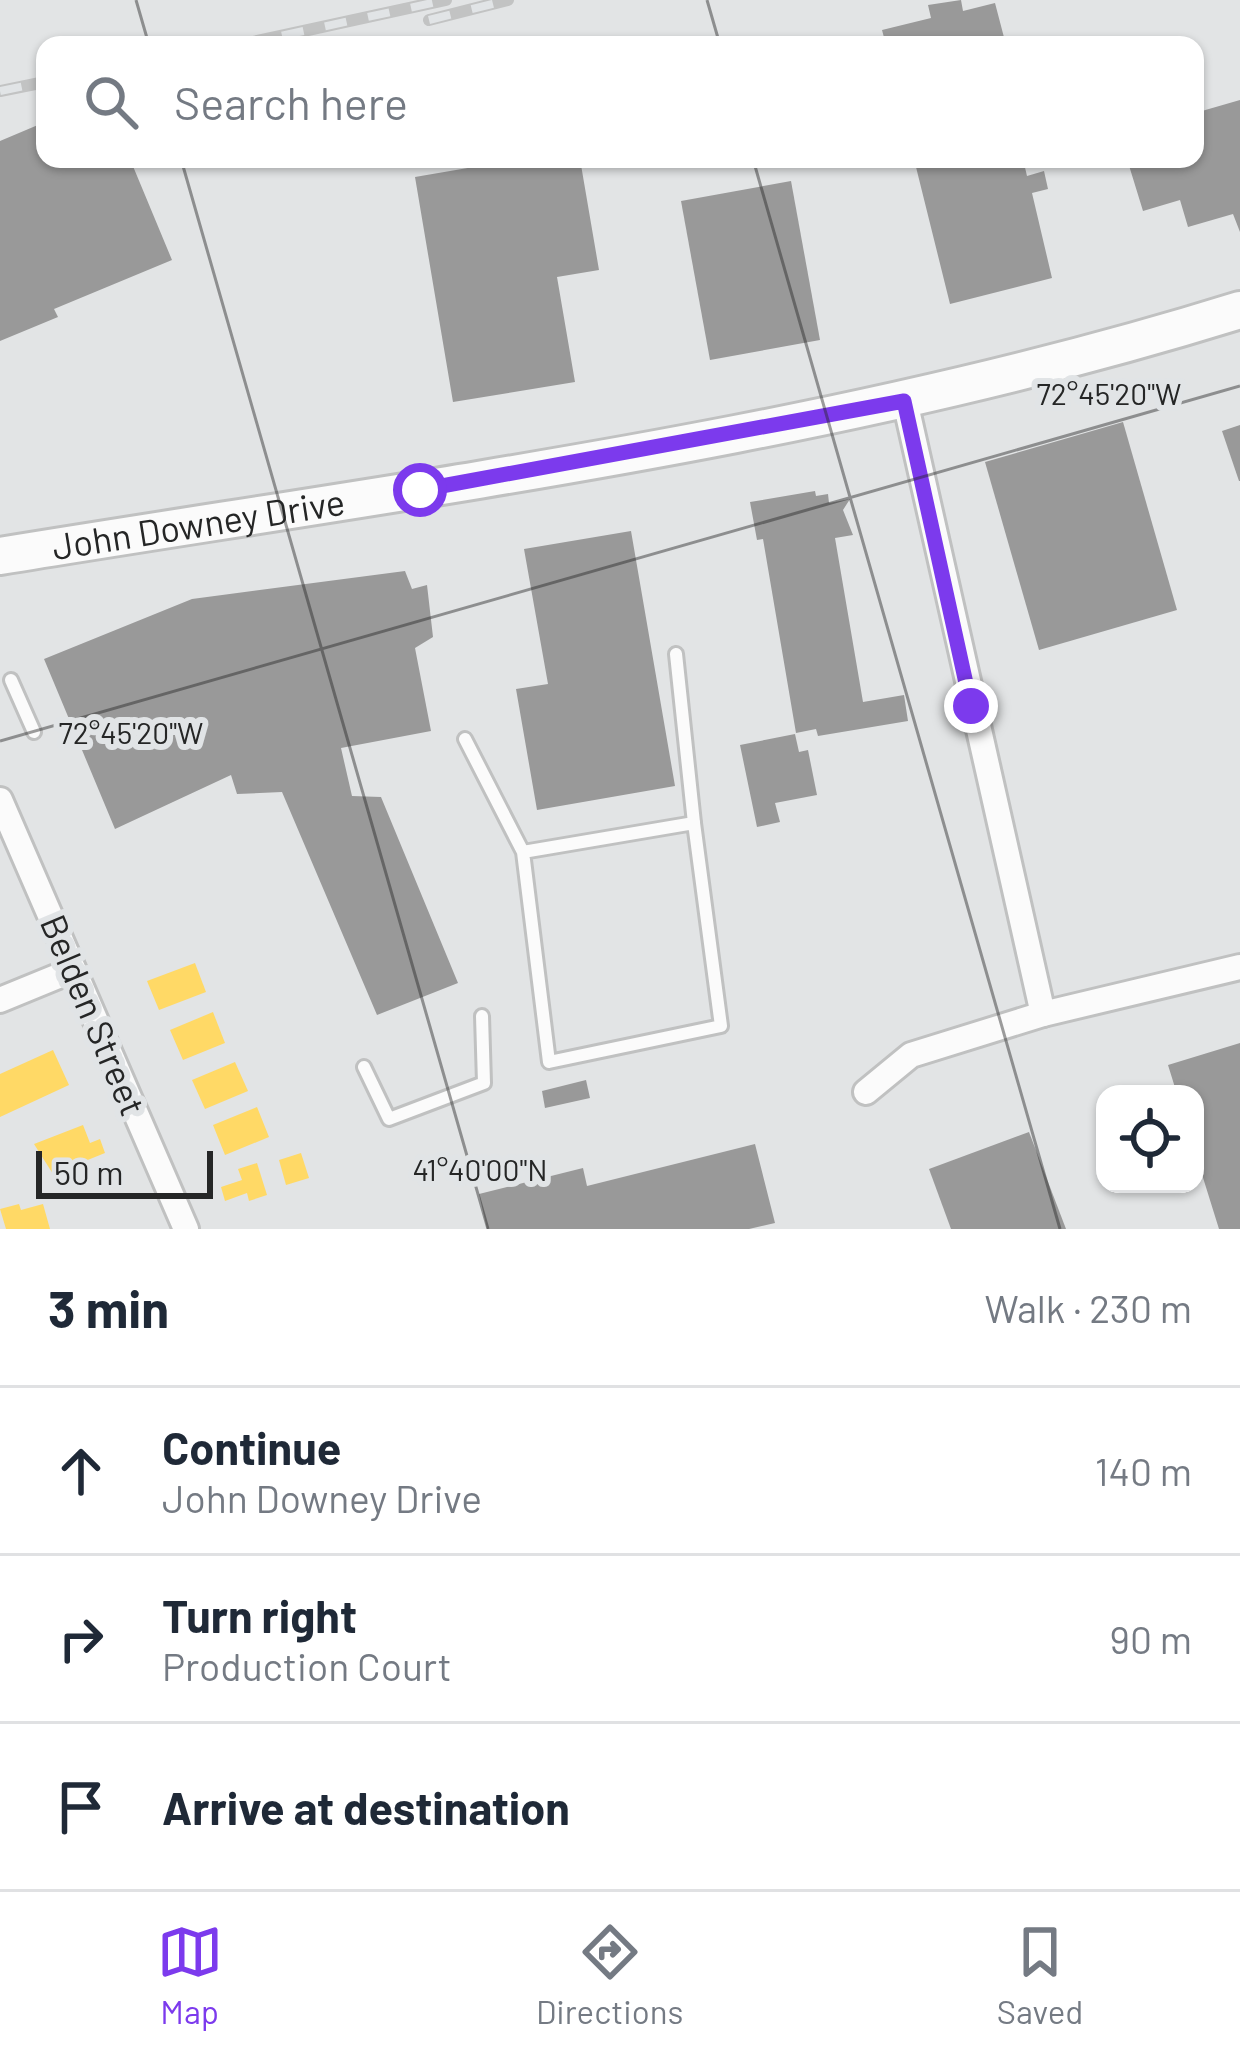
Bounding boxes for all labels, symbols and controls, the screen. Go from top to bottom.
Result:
search box [36,36,1204,168]
icon: search [78,69,144,135]
text: Search here [174,75,408,129]
text: 72°45'20"W [1037,375,1181,411]
route start [393,463,447,517]
street label: John Downey Drive [49,479,348,567]
route end [944,679,998,733]
text: 72°45'20"W [59,714,203,750]
street label: Belden Street [33,908,156,1121]
map controls [1096,1085,1204,1193]
button: locate [1096,1085,1204,1193]
scale bar [36,1145,213,1198]
text: 41°40'00"N [412,1151,548,1187]
text: 50 m [54,1152,124,1192]
text: 3 min [48,1277,169,1338]
text: Walk · 230 m [985,1284,1192,1331]
text: Continue [162,1420,341,1474]
icon: ahead [48,1438,114,1504]
text: 140 m [1095,1447,1192,1494]
text: John Downey Drive [162,1474,482,1521]
text: Turn right [162,1588,357,1642]
icon: right [48,1606,114,1672]
text: 90 m [1110,1615,1192,1662]
text: Production Court [162,1642,452,1689]
icon: arrive [48,1774,114,1840]
text: Arrive at destination [162,1780,570,1834]
tab: Map [157,1919,223,2031]
tab: Directions [536,1919,683,2031]
tab: Saved [997,1919,1083,2031]

